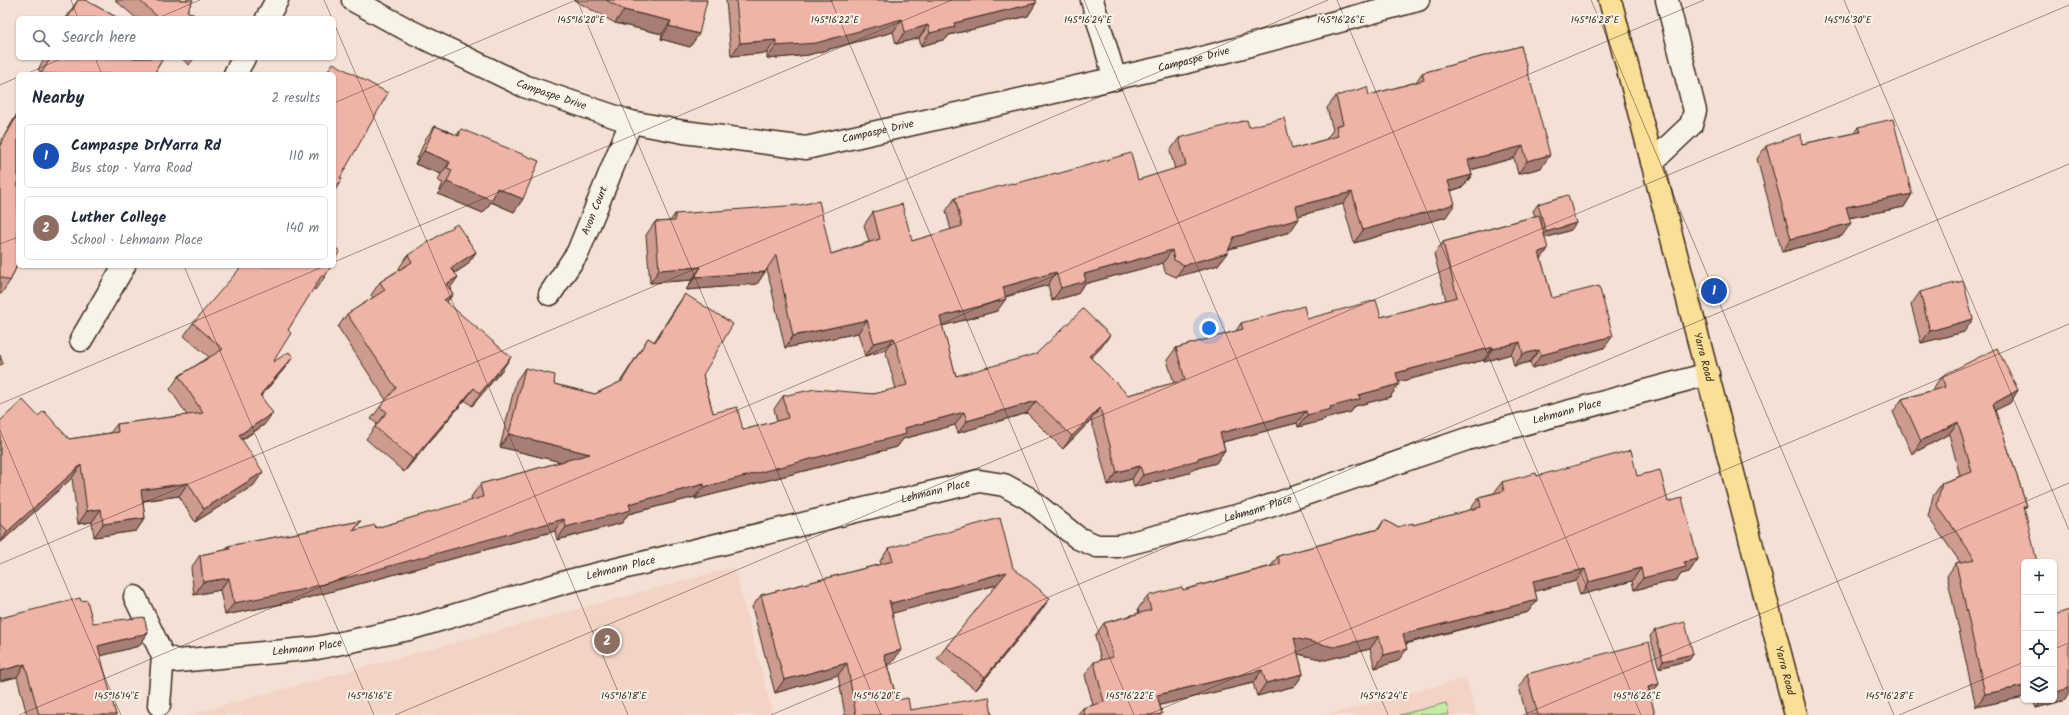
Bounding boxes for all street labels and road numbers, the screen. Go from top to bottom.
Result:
street label: Campaspe Drive [1156,42,1232,77]
street label: Campaspe Drive [513,74,589,115]
street label: Campaspe Drive [840,115,916,149]
street label: Avon Court [577,183,613,238]
street label: Yarra Road [1688,330,1718,384]
street label: Lehmann Place [1531,394,1604,430]
street label: Lehmann Place [899,474,972,509]
street label: Lehmann Place [1222,490,1295,528]
street label: Lehmann Place [584,551,657,585]
street label: Lehmann Place [271,634,344,661]
street label: Yarra Road [1769,644,1800,698]

